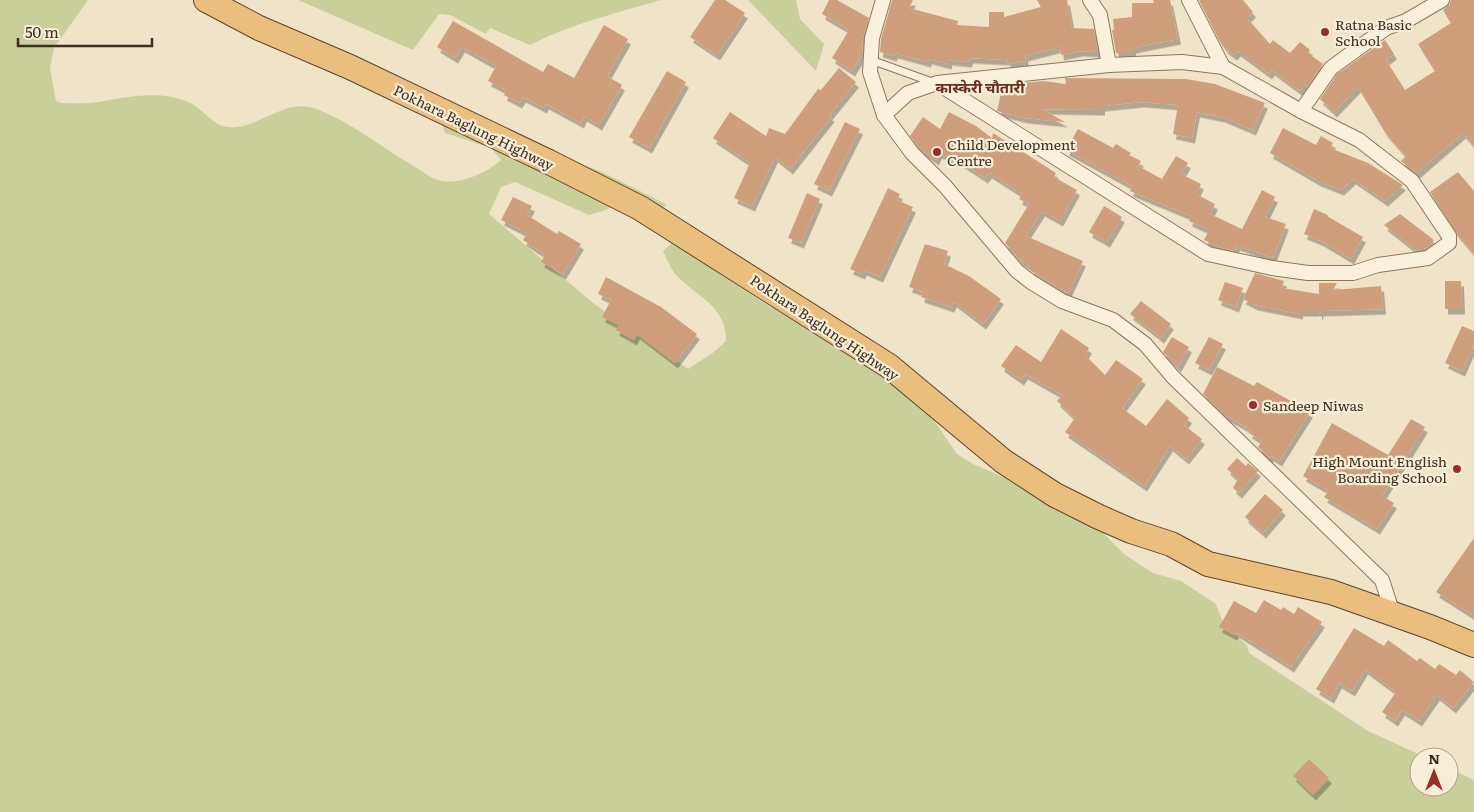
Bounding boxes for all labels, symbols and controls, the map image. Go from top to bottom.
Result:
place label: Ratna Basic School [1335,14,1412,50]
scale bar [18,15,151,47]
text: 50 m [25,20,59,43]
marker: Ratna Basic School [1319,26,1331,38]
district label: कास्केरी चौतारी [935,75,1025,98]
street label: Pokhara Baglung Highway [391,79,558,175]
place label: Child Development Centre [947,134,1076,170]
marker: Child Development Centre [931,146,943,158]
street label: Pokhara Baglung Highway [747,270,904,385]
place label: Sandeep Niwas [1263,395,1363,415]
marker: Sandeep Niwas [1247,399,1259,411]
place label: High Mount English Boarding School [1312,451,1447,487]
marker: High Mount English Boarding School [1451,463,1463,475]
north arrow [1409,747,1459,797]
text: N [1428,748,1440,768]

